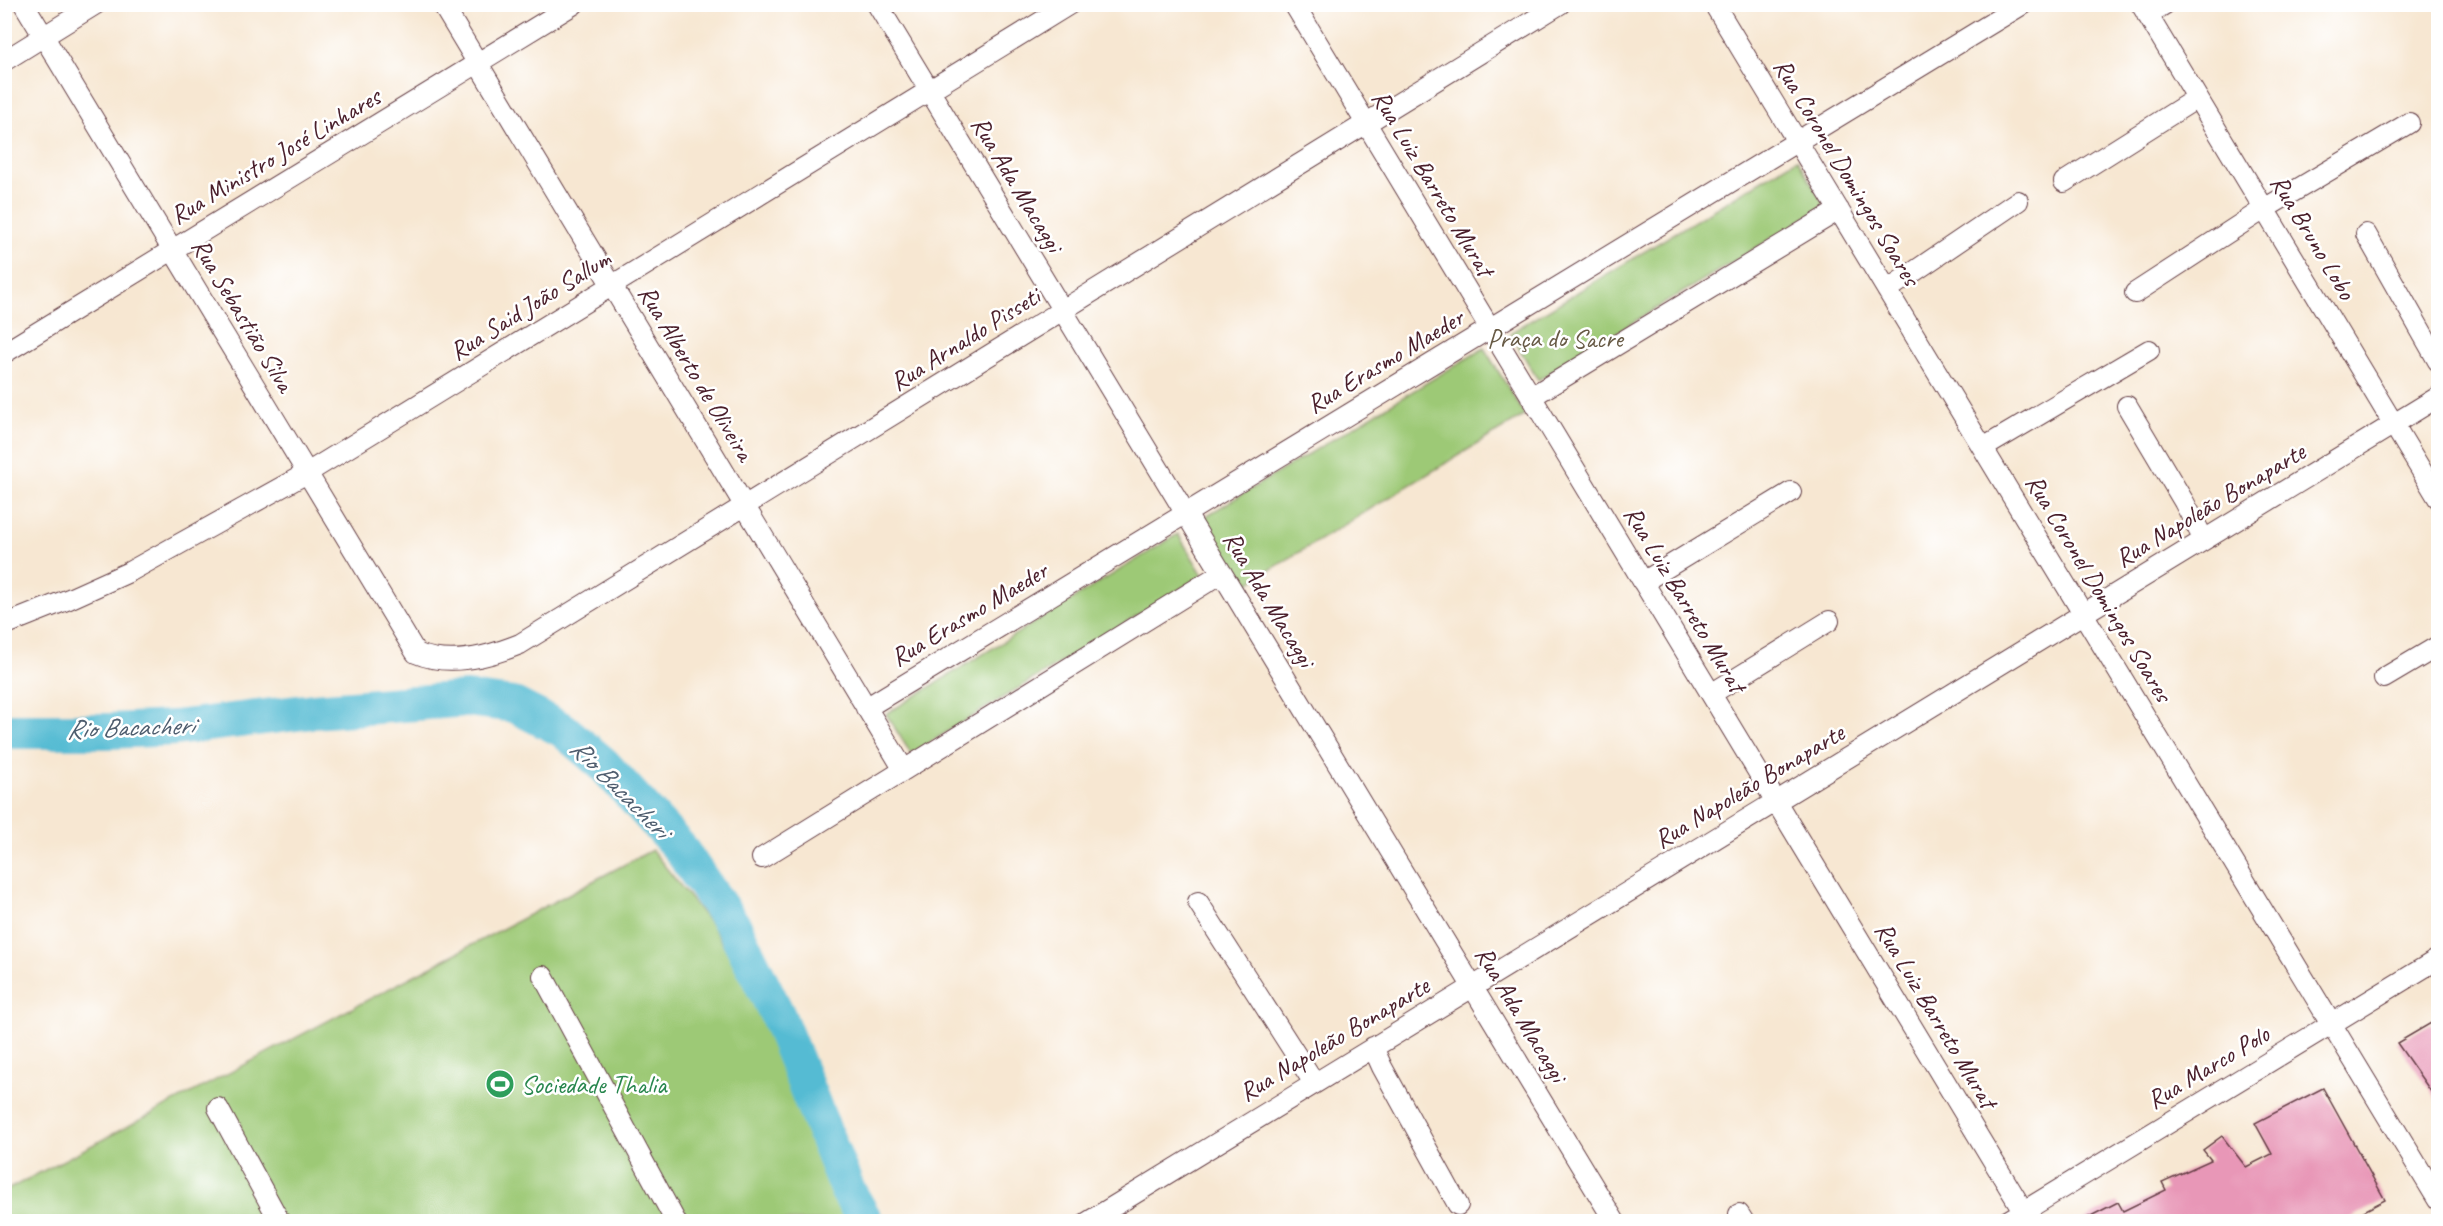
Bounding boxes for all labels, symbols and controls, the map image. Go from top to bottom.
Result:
street label: Rua Coronel Domingos Soares [1766,52,1929,293]
street label: Rua Ministro José Linhares [164,79,388,232]
street label: Rua Luiz Barreto Murat [1364,84,1503,285]
street label: Rua Ada Macaggi [964,110,1072,261]
street label: Rua Bruno Lobo [2263,169,2364,307]
street label: Rua Sebastião Silva [184,232,303,400]
street label: Rua Said João Sallum [443,241,618,368]
street label: Rua Arnaldo Pisseti [884,278,1049,398]
street label: Rua Alberto de Oliveira [631,279,763,469]
street label: Rua Erasmo Maeder [1300,300,1471,421]
park label: Praça do Sacre [1487,322,1625,355]
street label: Rua Napoleão Bonaparte [2109,434,2313,575]
street label: Rua Coronel Domingos Soares [2018,468,2181,709]
street label: Rua Luiz Barreto Murat [1616,500,1755,701]
street label: Rua Ada Macaggi [1216,525,1324,676]
street label: Rua Erasmo Maeder [884,553,1055,674]
water label: Rio Bacacheri [66,708,201,746]
street label: Rua Napoleão Bonaparte [1648,715,1852,856]
water label: Rio Bacacheri [563,731,682,850]
street label: Rua Luiz Barreto Murat [1867,916,2006,1117]
street label: Rua Ada Macaggi [1468,940,1576,1091]
street label: Rua Napoleão Bonaparte [1233,968,1437,1109]
street label: Rua Marco Polo [2141,1017,2277,1116]
sports icon: Sociedade Thalia [484,1068,516,1100]
place label: Sociedade Thalia [521,1068,668,1101]

